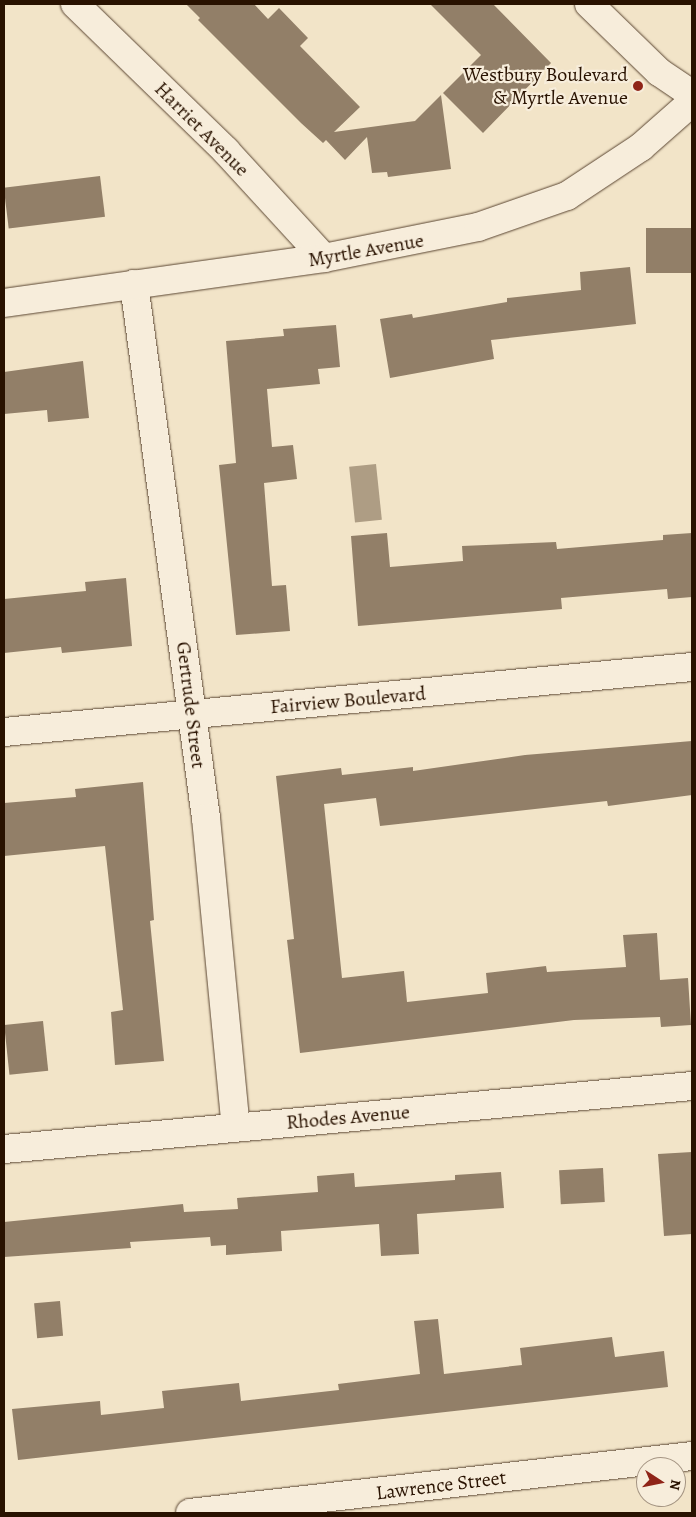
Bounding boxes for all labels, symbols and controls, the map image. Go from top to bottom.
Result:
place label: Westbury Boulevard & Myrtle Avenue [463,62,628,109]
street label: Harriet Avenue [150,77,254,181]
marker: Westbury Boulevard & Myrtle Avenue [632,80,644,92]
street label: Myrtle Avenue [306,228,426,272]
street label: Gertrude Street [171,640,211,770]
street label: Fairview Boulevard [269,681,427,719]
street label: Rhodes Avenue [285,1100,411,1134]
north arrow [636,1457,686,1507]
street label: Lawrence Street [375,1465,507,1505]
text: N [665,1478,686,1492]

